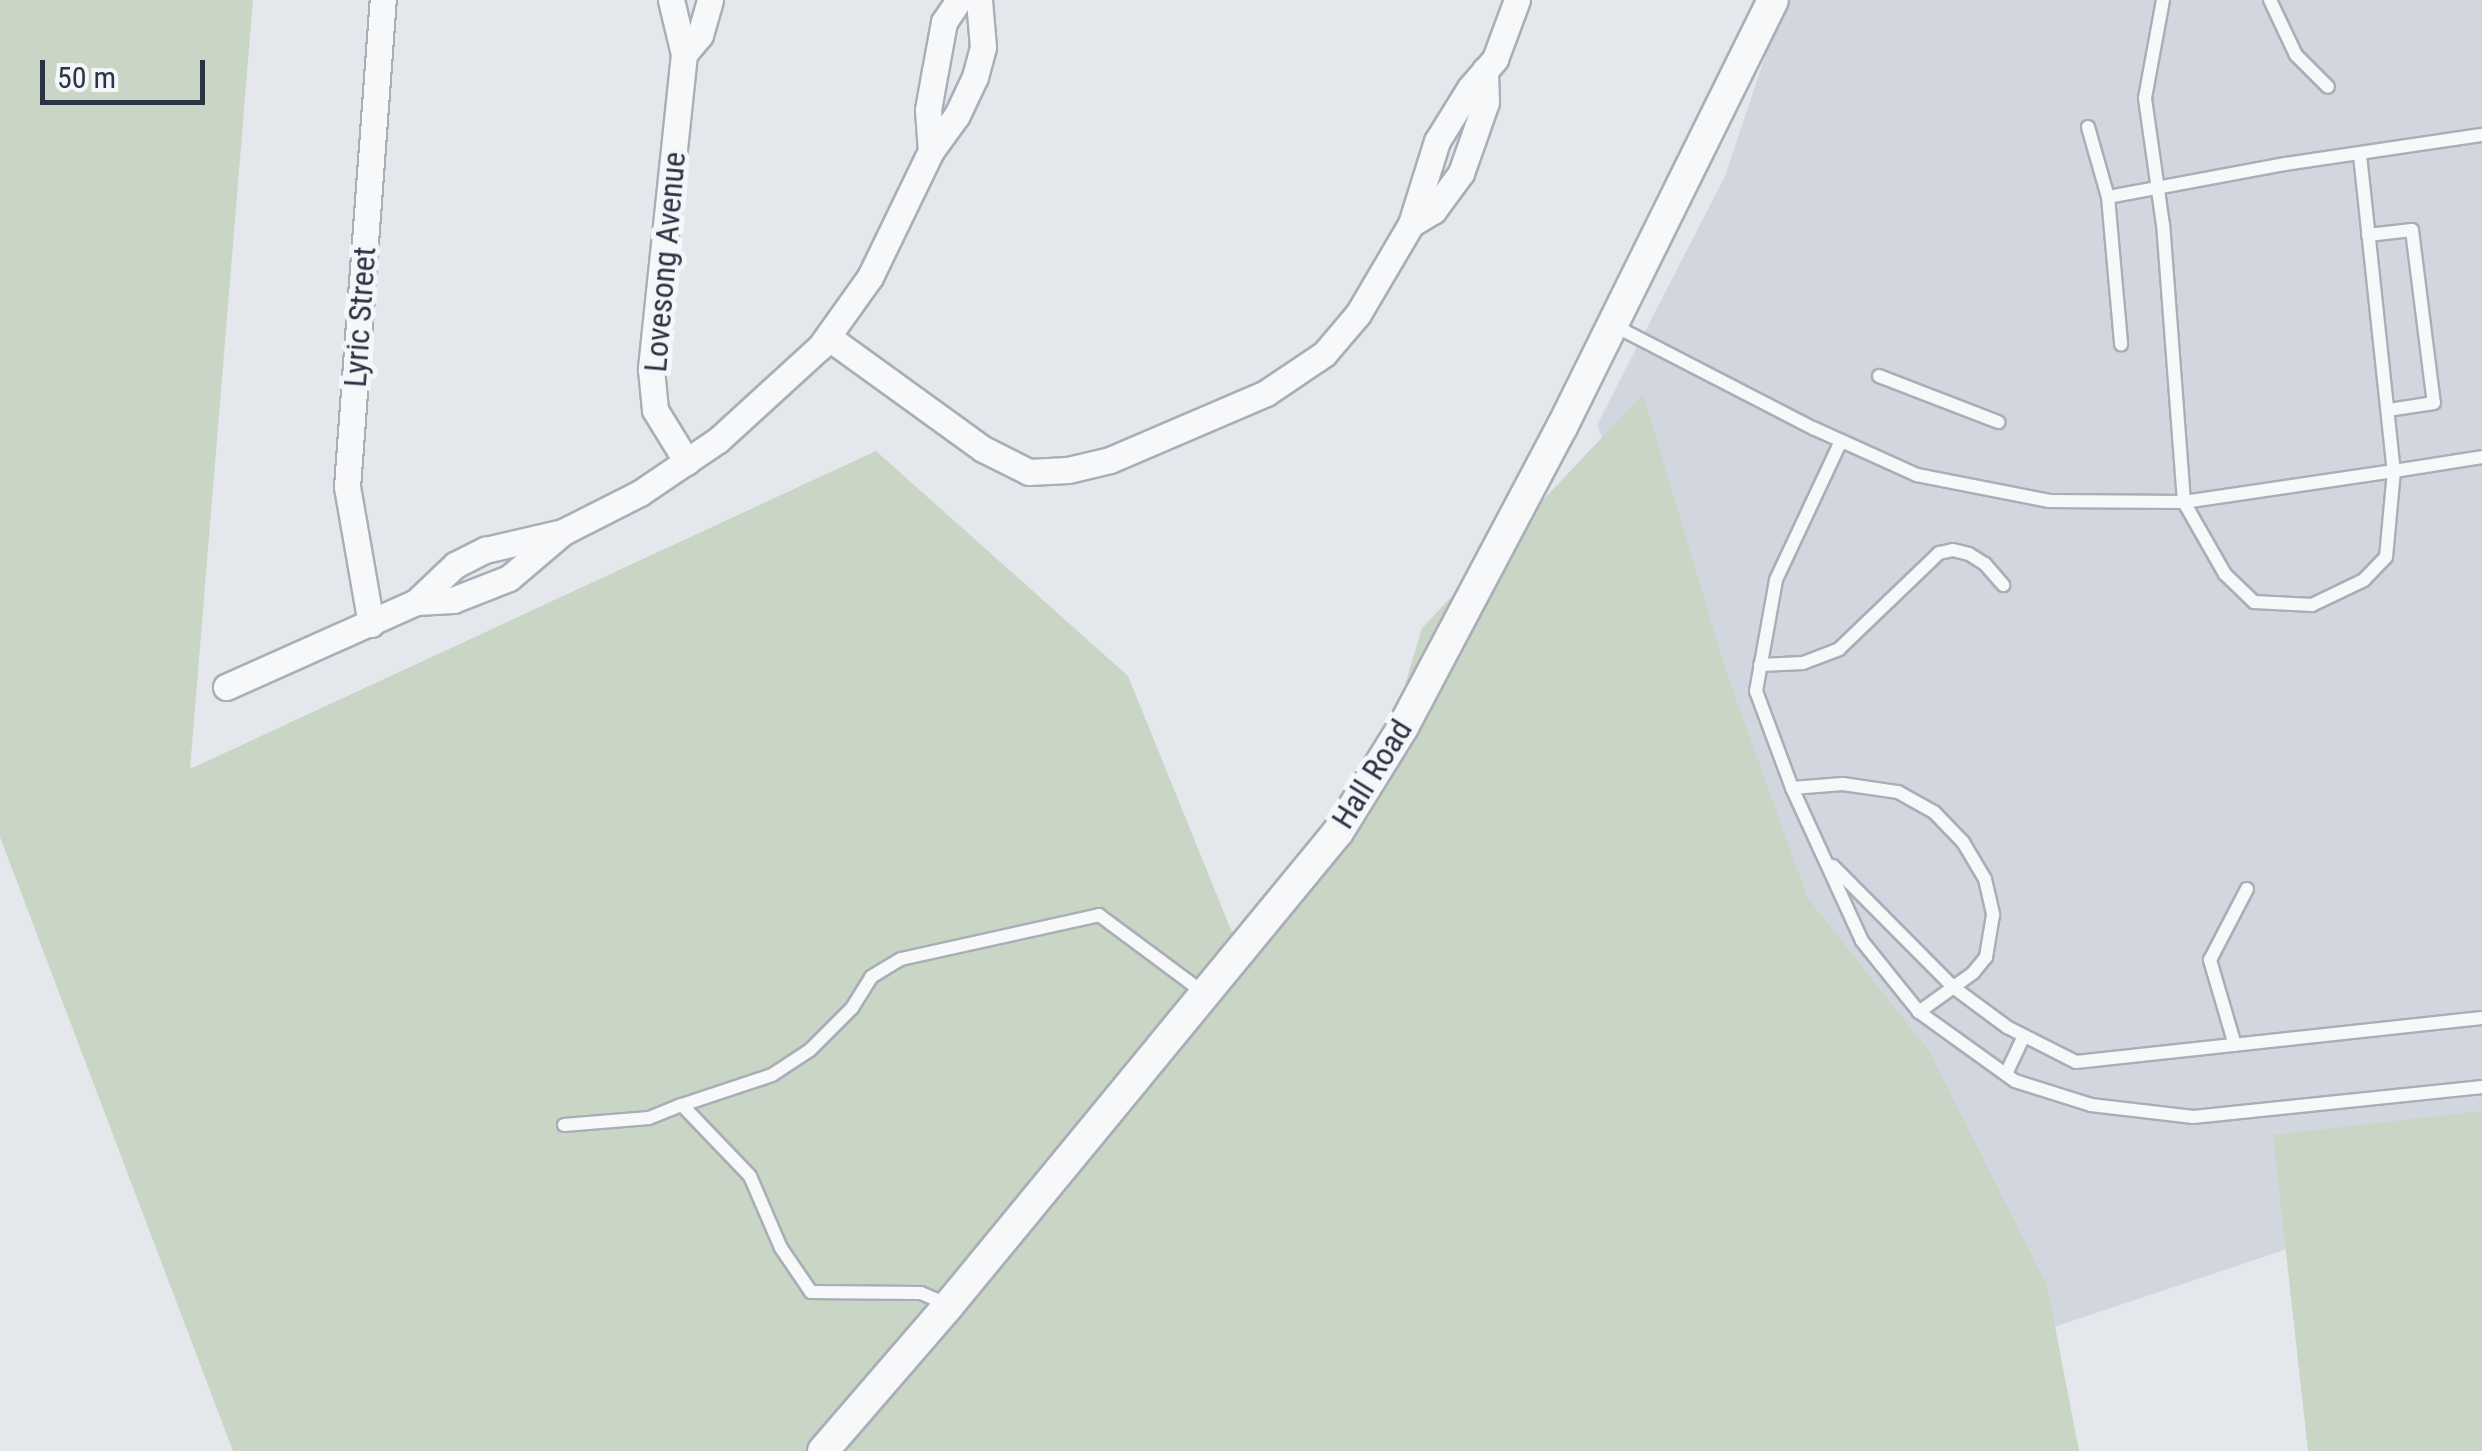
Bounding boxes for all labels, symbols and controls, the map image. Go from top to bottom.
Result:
scale bar [45,40,210,102]
text: 50 m [57,60,116,95]
street label: Lovesong Avenue [636,150,694,374]
street label: Lyric Street [336,245,384,389]
street label: Hall Road [1324,712,1420,836]

